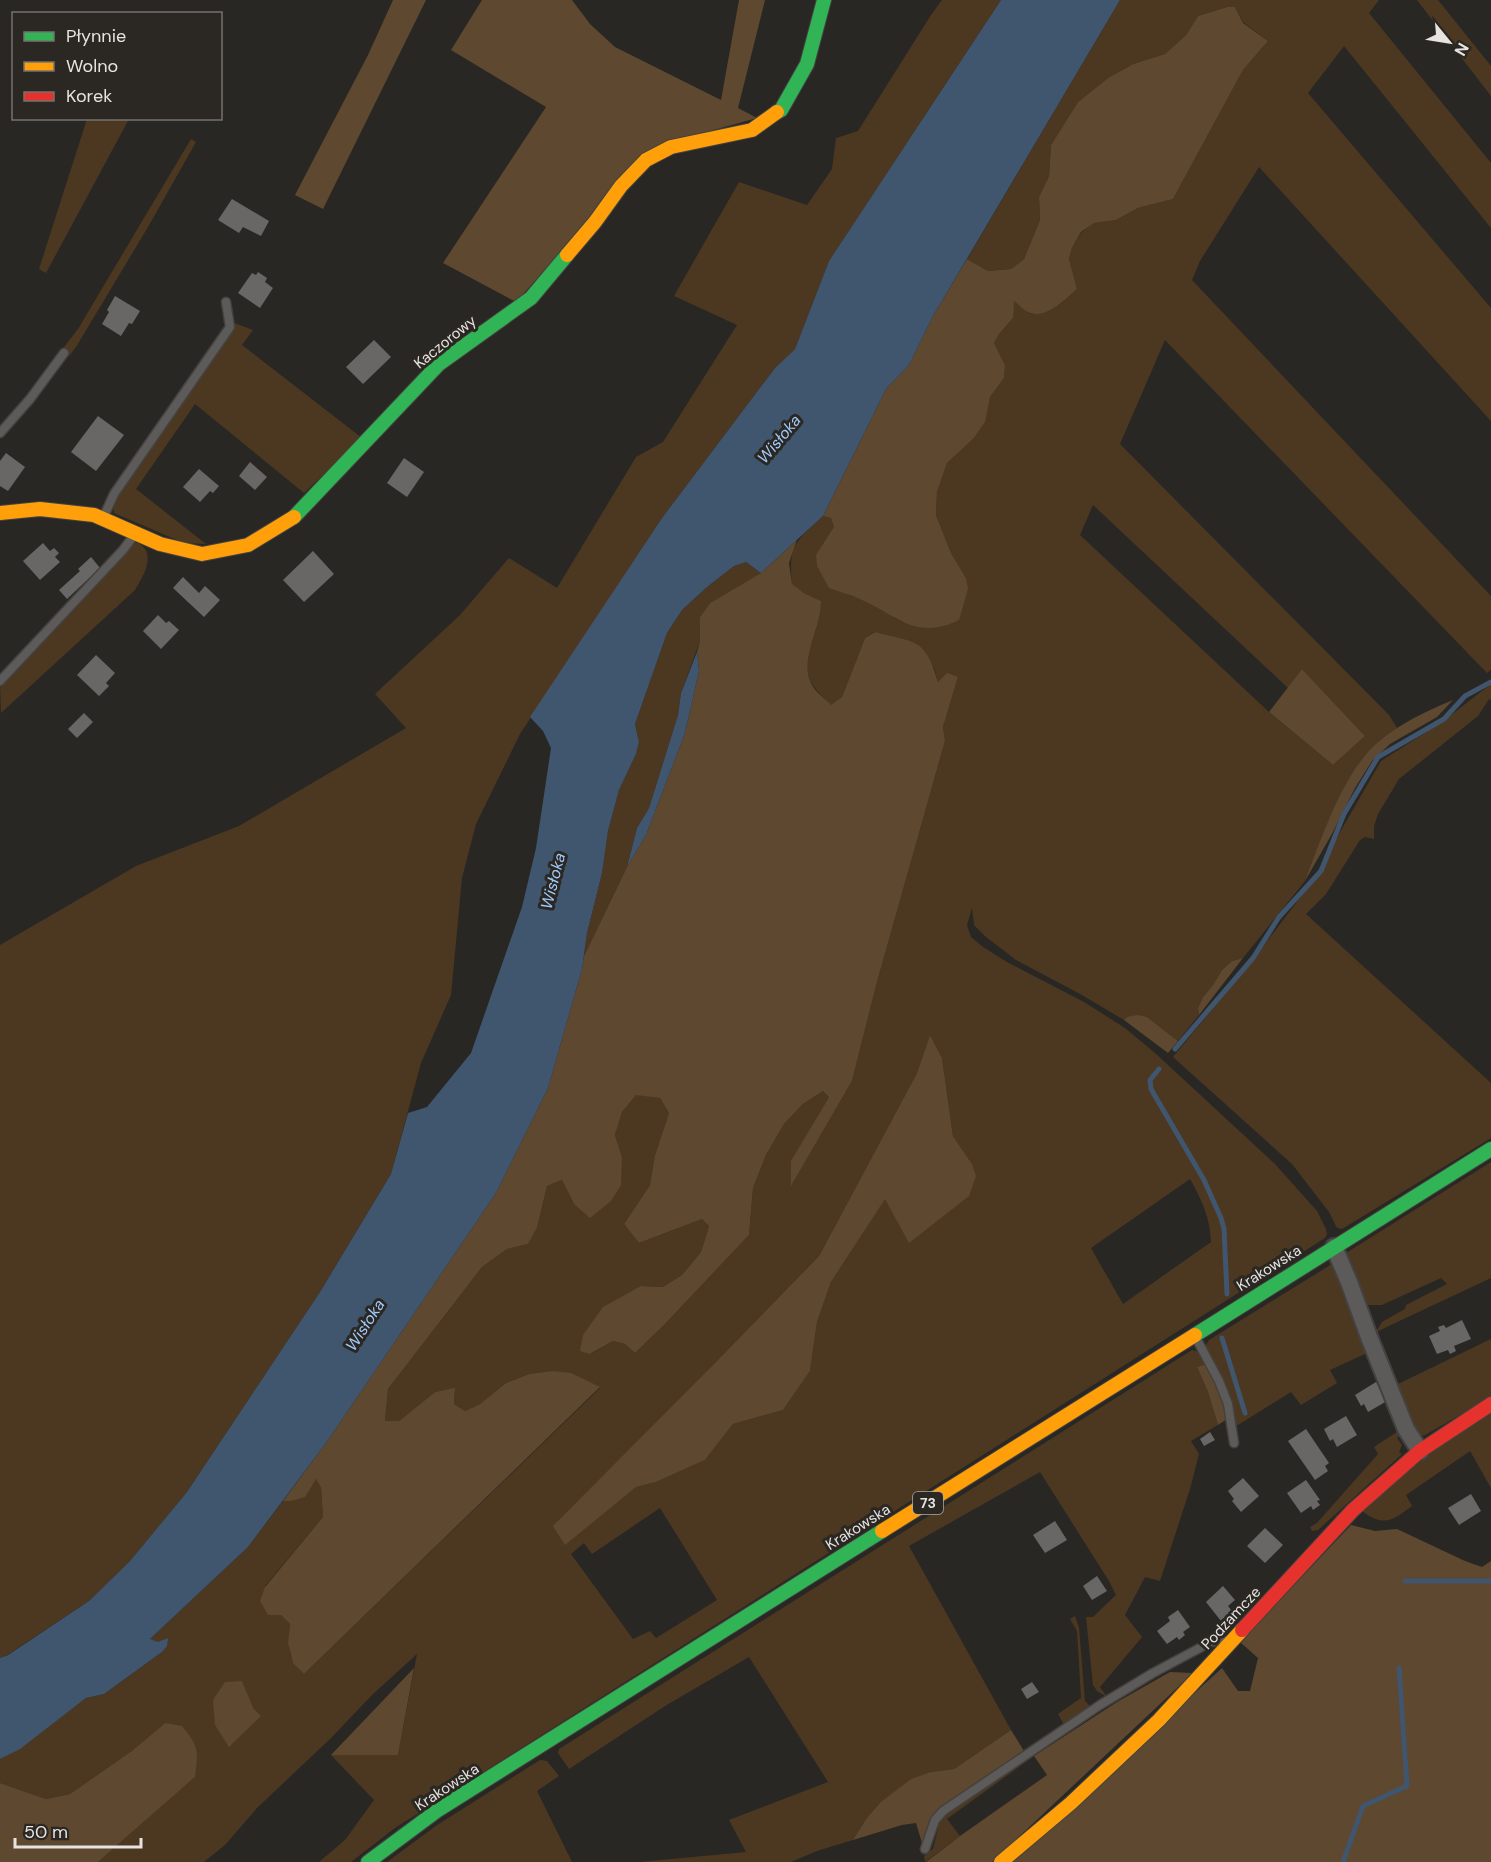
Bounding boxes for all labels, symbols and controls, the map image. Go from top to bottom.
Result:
legend [12,12,222,120]
north arrow [1419,12,1479,72]
text: Płynnie [66,24,126,48]
text: N [1450,39,1474,60]
text: Wolno [66,54,118,78]
text: Korek [66,84,112,108]
street label: Kaczorowy [410,310,481,373]
water label: Wisłoka [752,410,806,468]
water label: Wisłoka [536,850,570,911]
street label: Krakowska [1233,1240,1305,1296]
water label: Wisłoka [341,1295,390,1355]
road number: 73 [913,1492,943,1514]
street label: Krakowska [822,1499,894,1555]
street label: Podzamcze [1197,1582,1265,1654]
street label: Krakowska [411,1759,483,1815]
scale bar [15,1811,141,1849]
text: 50 m [24,1820,68,1844]

